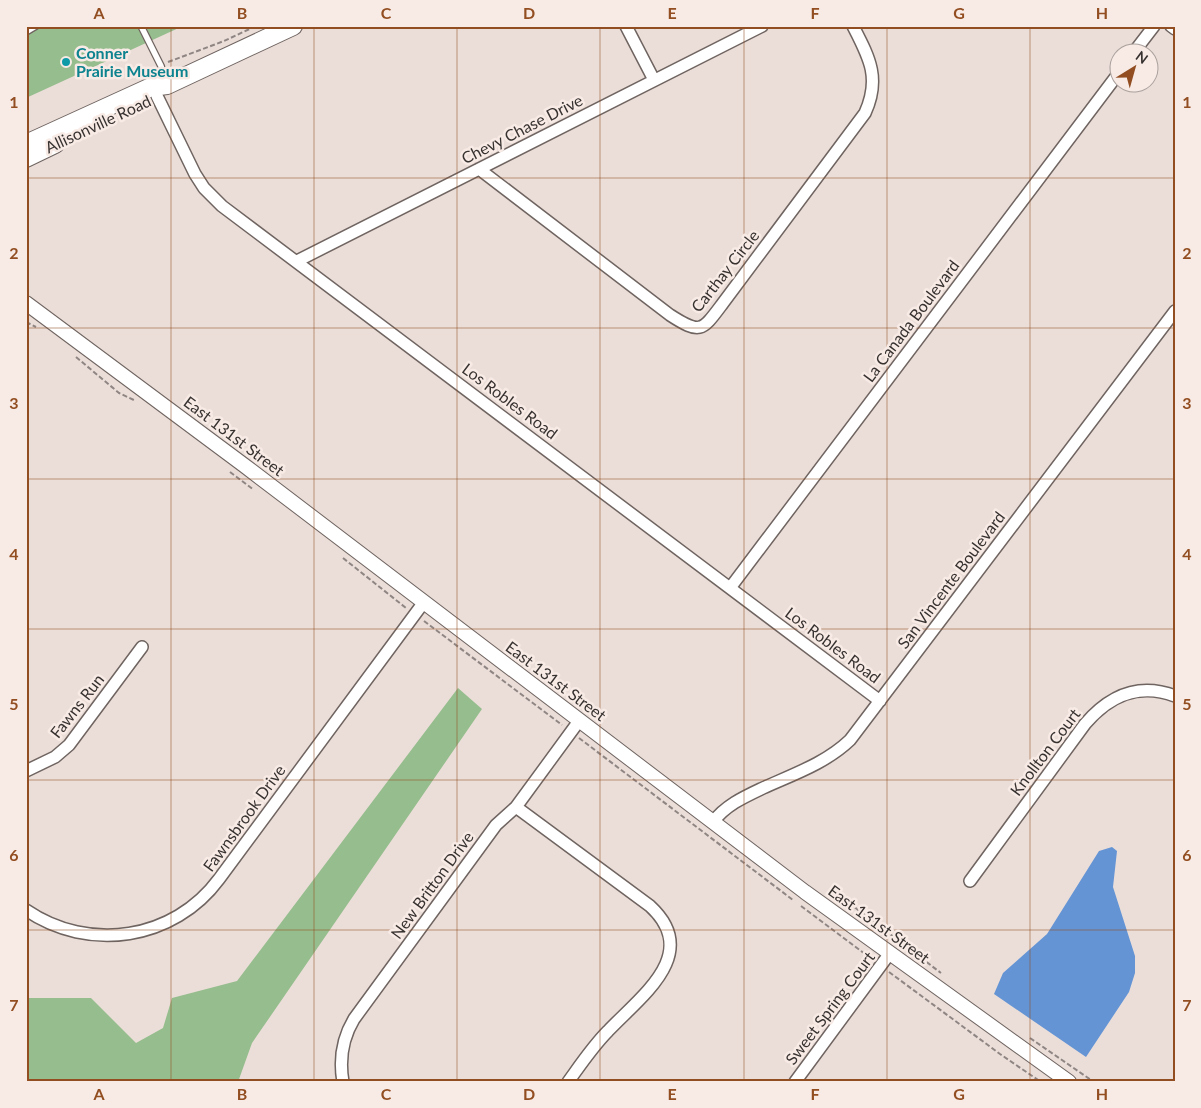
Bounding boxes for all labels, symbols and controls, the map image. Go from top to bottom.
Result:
text: A [92,3,105,22]
text: B [237,3,247,22]
text: C [381,3,392,22]
text: D [523,3,535,22]
text: E [667,3,677,22]
text: F [810,3,820,22]
text: G [953,3,965,22]
text: H [1096,3,1108,22]
north arrow [1108,42,1158,92]
place label: Conner Prairie Museum [76,43,188,80]
text: N [1133,47,1152,67]
marker: Conner Prairie Museum [60,56,72,68]
street label: Chevy Chase Drive [458,90,585,167]
street label: Allisonville Road [42,91,154,156]
text: 1 [9,92,19,111]
text: 1 [1182,92,1192,111]
street label: Carthay Circle [687,226,762,315]
text: 2 [9,243,19,262]
text: 2 [1182,243,1192,262]
street label: La Canada Boulevard [859,256,963,385]
street label: Los Robles Road [459,359,562,442]
street label: East 131st Street [180,392,288,480]
text: 3 [9,393,19,412]
text: 3 [1182,393,1192,412]
street label: San Vincente Boulevard [893,508,1008,652]
text: 4 [9,544,19,563]
text: 4 [1182,544,1192,563]
street label: Los Robles Road [782,603,885,686]
street label: East 131st Street [502,637,610,725]
street label: Fawns Run [46,670,107,741]
text: 5 [9,694,19,713]
text: 5 [1182,694,1192,713]
street label: Knollton Court [1006,704,1084,799]
street label: Fawnsbrook Drive [199,761,289,875]
street label: New Britton Drive [386,827,477,942]
text: 6 [9,845,19,864]
text: 6 [1182,845,1192,864]
street label: East 131st Street [825,880,934,967]
street label: Sweet Spring Court [781,947,878,1068]
text: 7 [9,995,19,1014]
text: 7 [1182,995,1192,1014]
text: A [92,1084,105,1103]
text: B [237,1084,247,1103]
text: C [381,1084,392,1103]
text: D [523,1084,535,1103]
text: E [667,1084,677,1103]
text: F [810,1084,820,1103]
text: G [953,1084,965,1103]
text: H [1096,1084,1108,1103]

